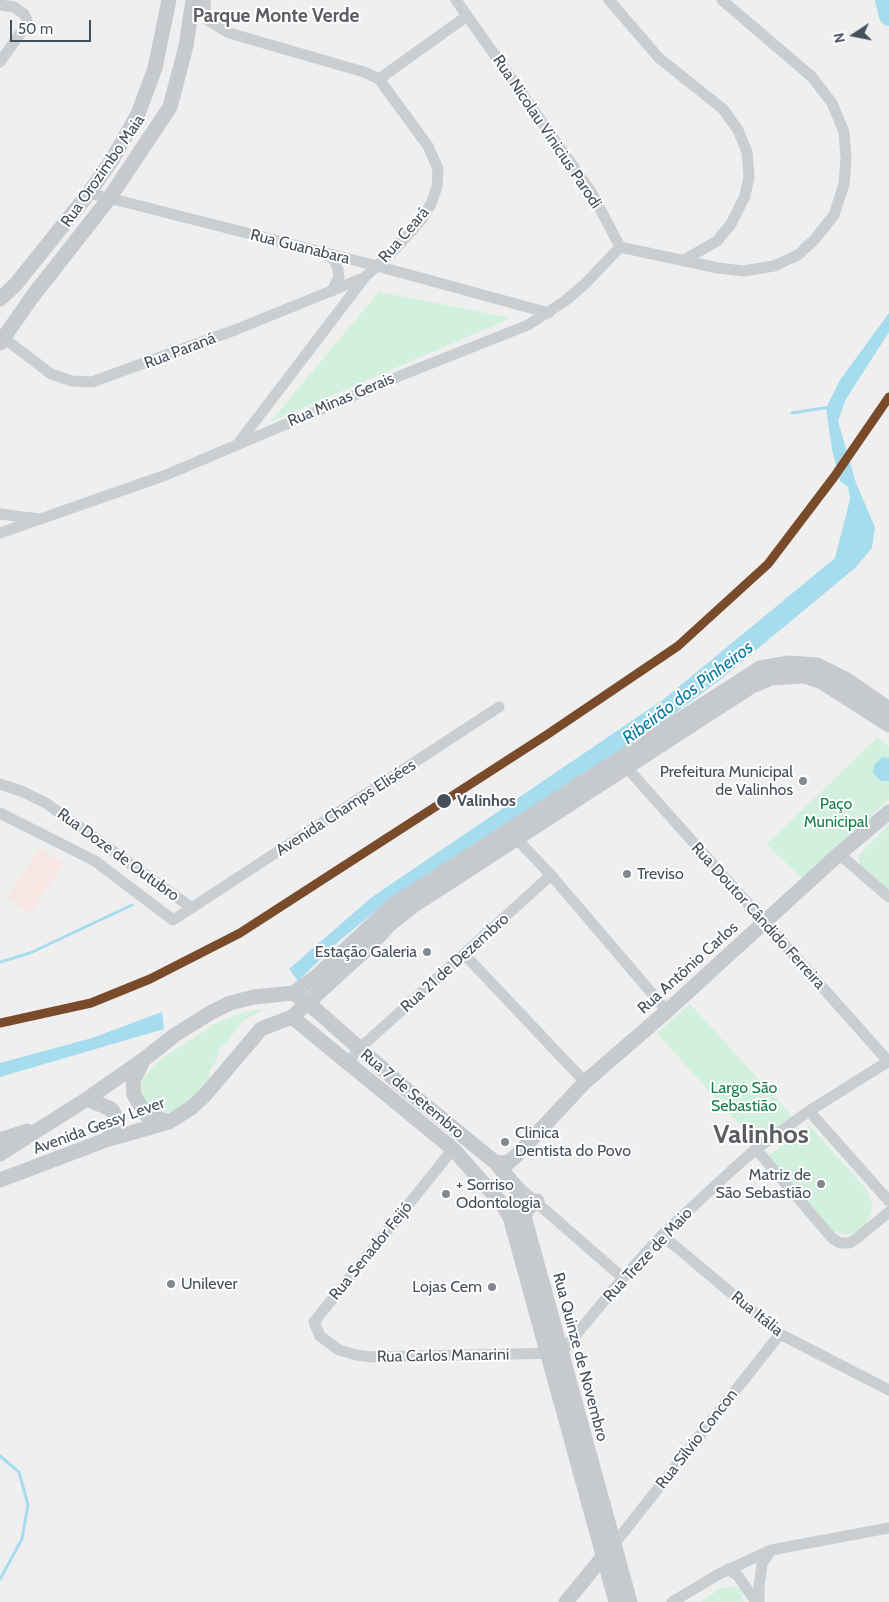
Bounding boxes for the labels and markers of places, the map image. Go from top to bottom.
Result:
place label: Prefeitura Municipal de Valinhos [660,762,793,800]
marker: Prefeitura Municipal de Valinhos [797,775,809,787]
place label: Valinhos [457,791,516,811]
marker: Valinhos [435,792,453,810]
place label: Treviso [637,864,684,884]
marker: Treviso [621,868,633,880]
place label: Estação Galeria [315,942,417,962]
marker: Estação Galeria [421,946,433,958]
place label: Clinica Dentista do Povo [515,1123,631,1161]
marker: Clinica Dentista do Povo [499,1136,511,1148]
place label: Matriz de São Sebastião [716,1165,811,1203]
place label: + Sorriso Odontologia [456,1175,541,1213]
marker: Matriz de São Sebastião [815,1178,827,1190]
marker: + Sorriso Odontologia [440,1188,452,1200]
place label: Unilever [181,1274,237,1294]
place label: Lojas Cem [412,1277,482,1297]
marker: Unilever [165,1278,177,1290]
marker: Lojas Cem [486,1281,498,1293]

